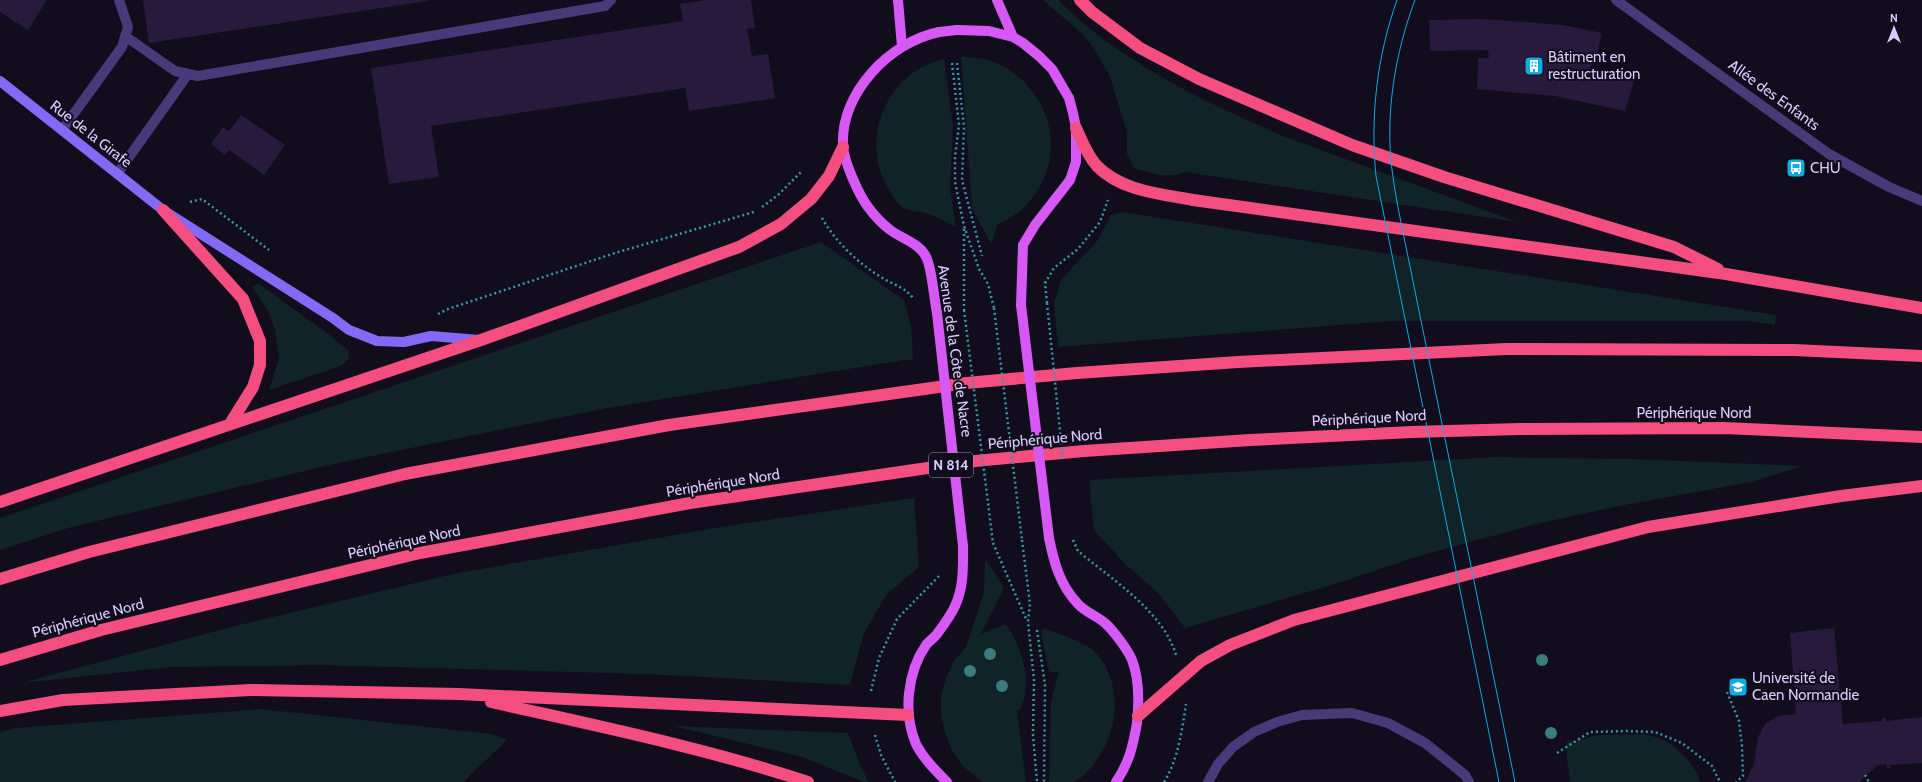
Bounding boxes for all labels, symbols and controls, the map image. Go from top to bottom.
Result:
north arrow [1874,8,1914,48]
text: N [1890,11,1898,25]
place label: Bâtiment en restructuration [1548,48,1640,83]
building icon: Bâtiment en restructuration [1523,55,1545,77]
street label: Allée des Enfants [1725,56,1823,134]
street label: Rue de la Girafe [47,97,136,172]
bus stop icon: CHU [1785,157,1807,179]
place label: CHU [1810,159,1841,177]
street label: Avenue de la Côte de Nacre [934,264,976,439]
street label: Périphérique Nord [1637,404,1751,422]
street label: Périphérique Nord [1311,406,1427,430]
street label: Périphérique Nord [987,425,1103,453]
road number: N 814 [929,453,973,477]
street label: Périphérique Nord [665,465,781,501]
street label: Périphérique Nord [346,521,462,563]
street label: Périphérique Nord [30,594,146,642]
place label: Université de Caen Normandie [1752,669,1859,704]
school or university icon: Université de Caen Normandie [1727,676,1749,698]

